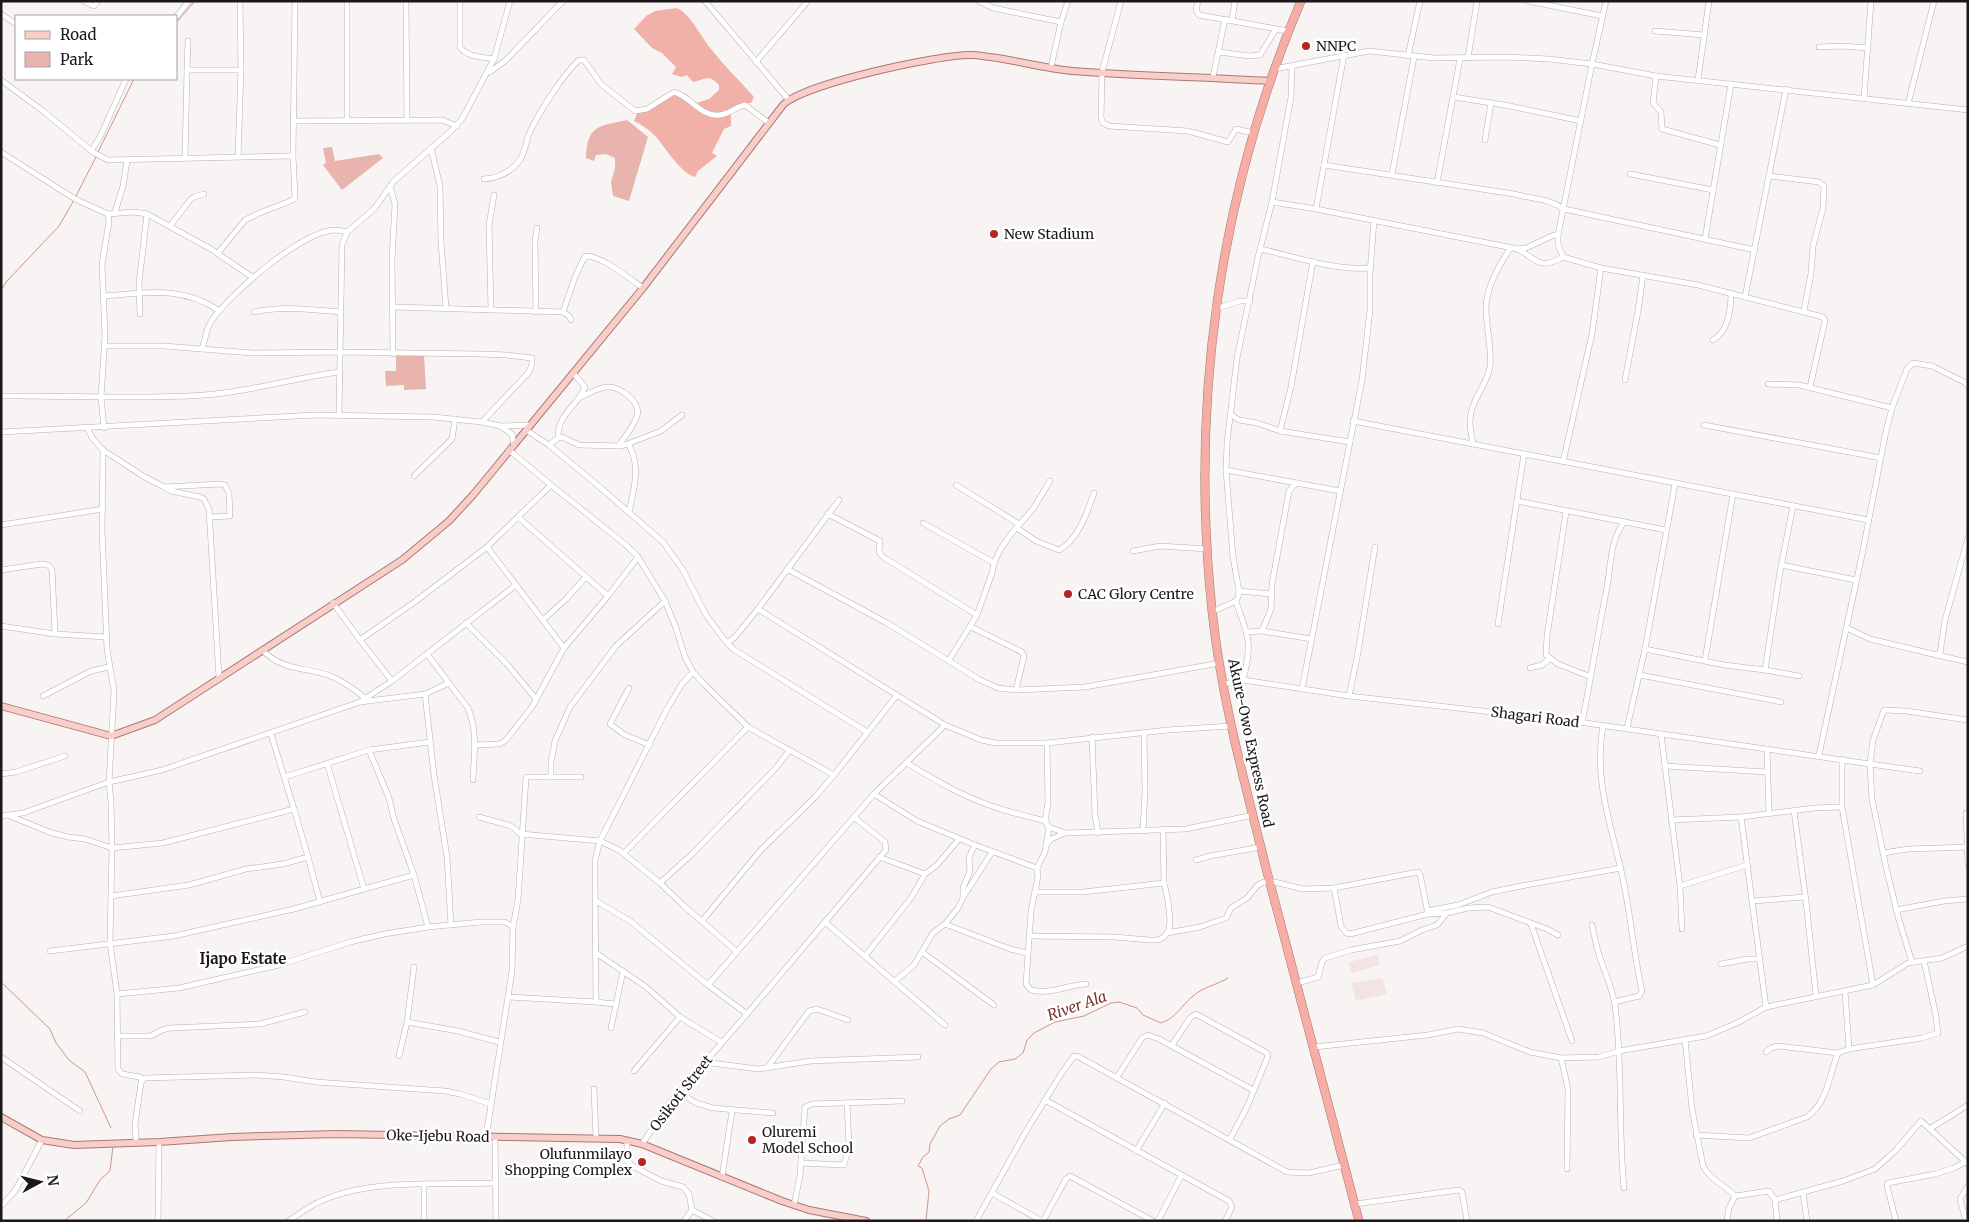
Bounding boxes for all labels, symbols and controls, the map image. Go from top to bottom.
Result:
legend [15,15,178,80]
text: Road [60,25,96,44]
place label: NNPC [1316,37,1356,55]
marker: NNPC [1300,40,1312,52]
text: Park [60,50,94,69]
place label: New Stadium [1004,225,1094,243]
marker: New Stadium [988,228,1000,240]
place label: CAC Glory Centre [1078,585,1194,603]
marker: CAC Glory Centre [1062,588,1074,600]
street label: Akure-Owo Express Road [1224,656,1278,830]
street label: Shagari Road [1490,703,1581,731]
district label: Ijapo Estate [200,949,286,968]
water label: River Ala [1045,987,1109,1025]
street label: Osikoti Street [646,1051,717,1135]
place label: Oluremi Model School [762,1123,854,1157]
street label: Oke-Ijebu Road [386,1126,490,1146]
marker: Oluremi Model School [746,1134,758,1146]
place label: Olufunmilayo Shopping Complex [505,1145,633,1179]
marker: Olufunmilayo Shopping Complex [636,1156,648,1168]
north arrow [15,1157,65,1207]
text: N [43,1174,63,1187]

